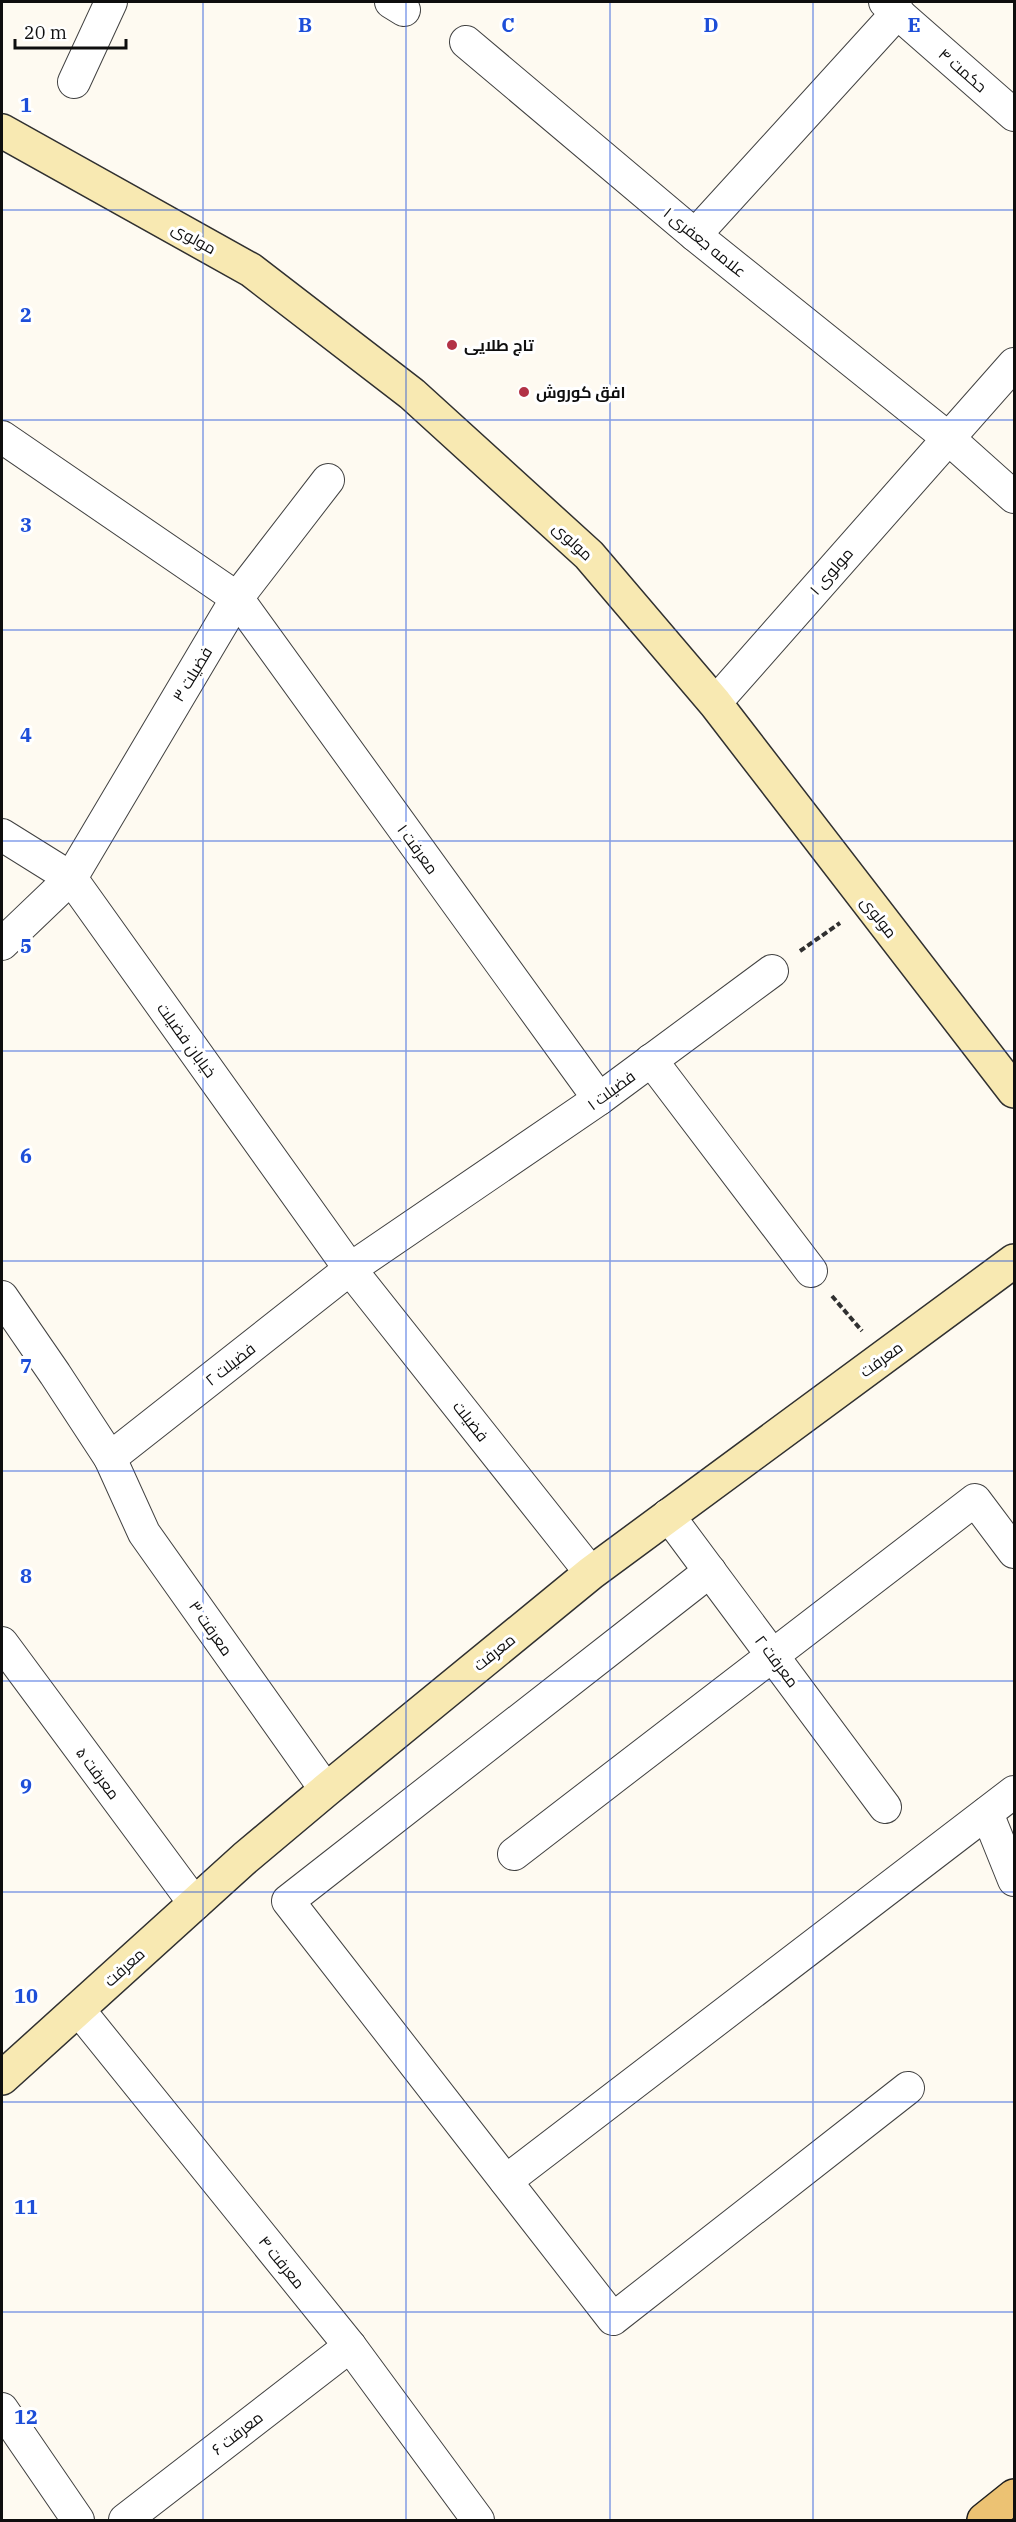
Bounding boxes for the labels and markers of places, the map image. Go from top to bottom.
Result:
place label: تاج طلایی [464,335,535,356]
marker: تاج طلایی [445,338,459,352]
place label: افق کوروش [536,382,625,402]
marker: افق کوروش [517,385,531,399]

